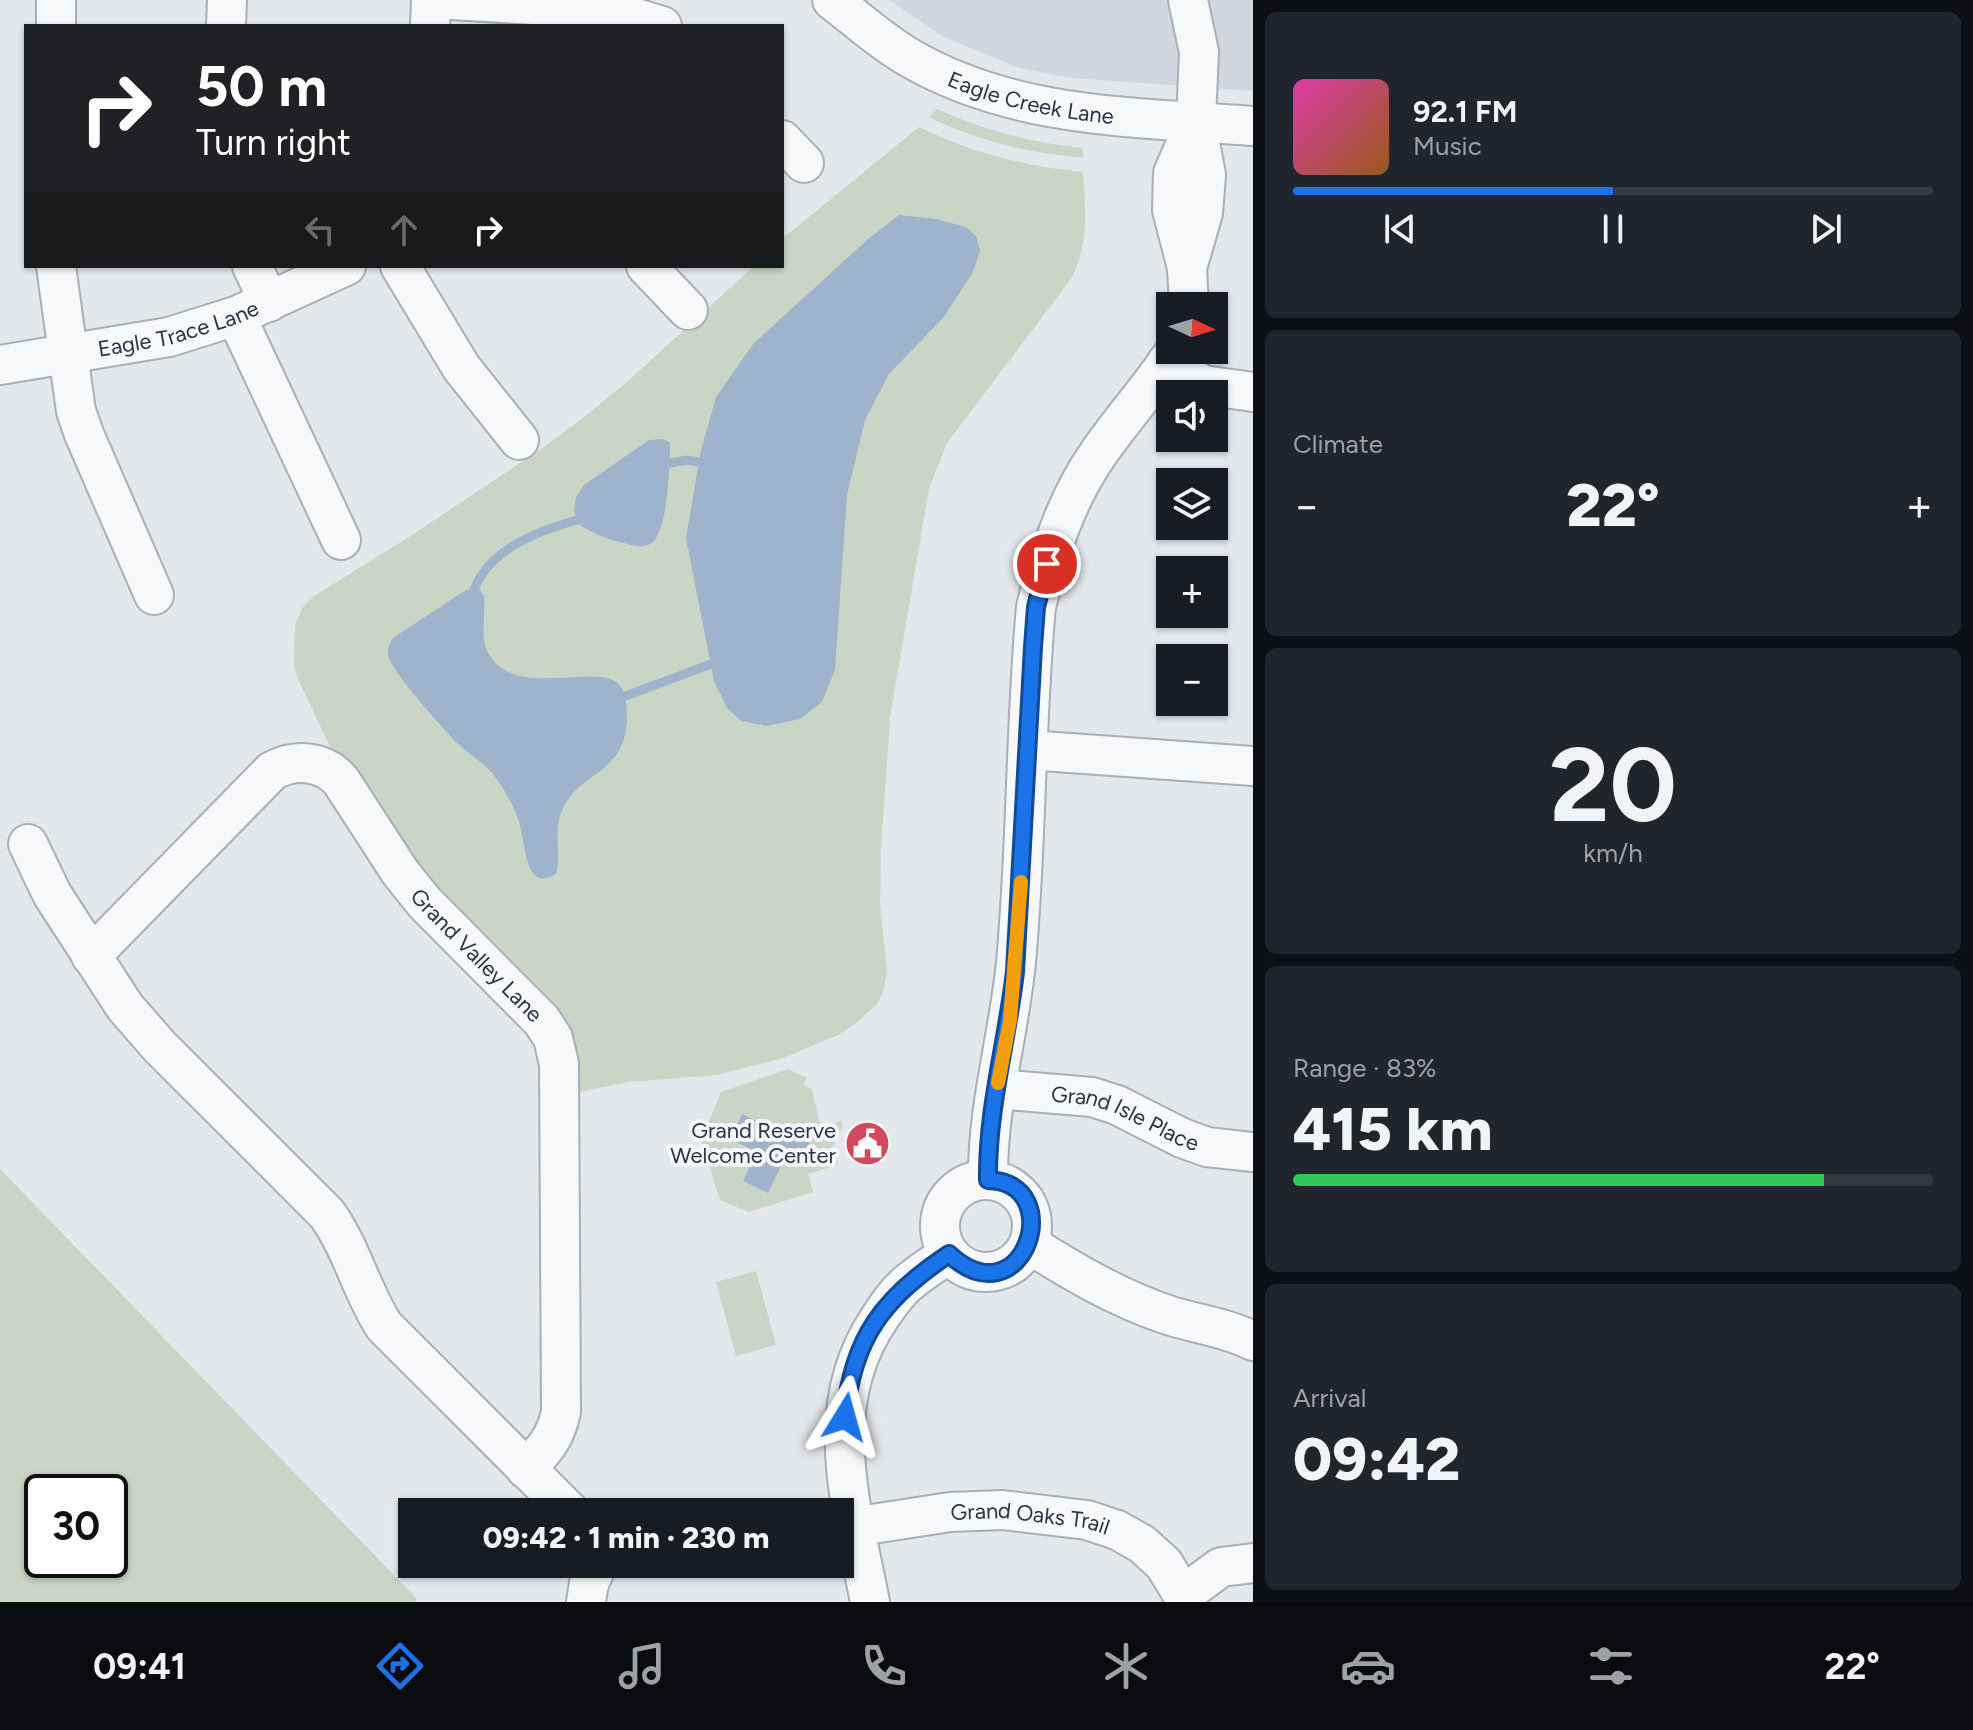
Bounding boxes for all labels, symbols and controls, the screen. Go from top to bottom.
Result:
text: 50 m [196,53,327,120]
icon: right [64,56,168,160]
street label: Eagle Creek Lane [944,66,1115,130]
text: 92.1 FM [1413,93,1517,130]
text: Turn right [196,121,351,164]
text: Music [1413,130,1482,162]
icon: previous [1378,207,1422,251]
icon: pause [1591,207,1635,251]
icon: next [1804,207,1848,251]
icon: left [298,208,342,252]
icon: ahead [382,208,426,252]
icon: right [466,208,510,252]
north arrow [1156,292,1228,364]
map controls [1156,292,1228,716]
street label: Eagle Trace Lane [96,295,263,363]
button: sound [1156,380,1228,452]
text: Climate [1293,428,1383,460]
button: layers [1156,468,1228,540]
text: 22° [1566,469,1660,541]
text: − [1293,479,1320,532]
text: + [1906,479,1933,532]
pin [1013,530,1081,598]
icon: arrive [1025,542,1069,586]
button: + [1156,556,1228,628]
button: − [1156,644,1228,716]
text: 20 [1549,722,1677,847]
text: km/h [1583,837,1643,869]
street label: Grand Valley Lane [404,883,548,1028]
text: Range · 83% [1293,1052,1437,1084]
street label: Grand Isle Place [1050,1081,1203,1157]
text: 415 km [1293,1093,1493,1165]
place label: Grand Reserve Welcome Center [670,1117,837,1169]
public building icon: Grand Reserve Welcome Center [843,1119,891,1167]
position arrow [803,1375,887,1459]
text: Arrival [1293,1382,1366,1414]
text: 09:42 [1293,1423,1460,1495]
speed limit sign: 30 [24,1474,128,1578]
street label: Grand Oaks Trail [950,1497,1113,1541]
text: 09:42 · 1 min · 230 m [483,1519,769,1556]
icon: directions [372,1638,428,1694]
icon: music [614,1638,670,1694]
icon: phone [856,1638,912,1694]
icon: climate [1098,1638,1154,1694]
icon: car [1340,1638,1396,1694]
icon: filters [1583,1638,1639,1694]
text: 09:41 [93,1645,186,1688]
text: 22° [1825,1645,1880,1688]

